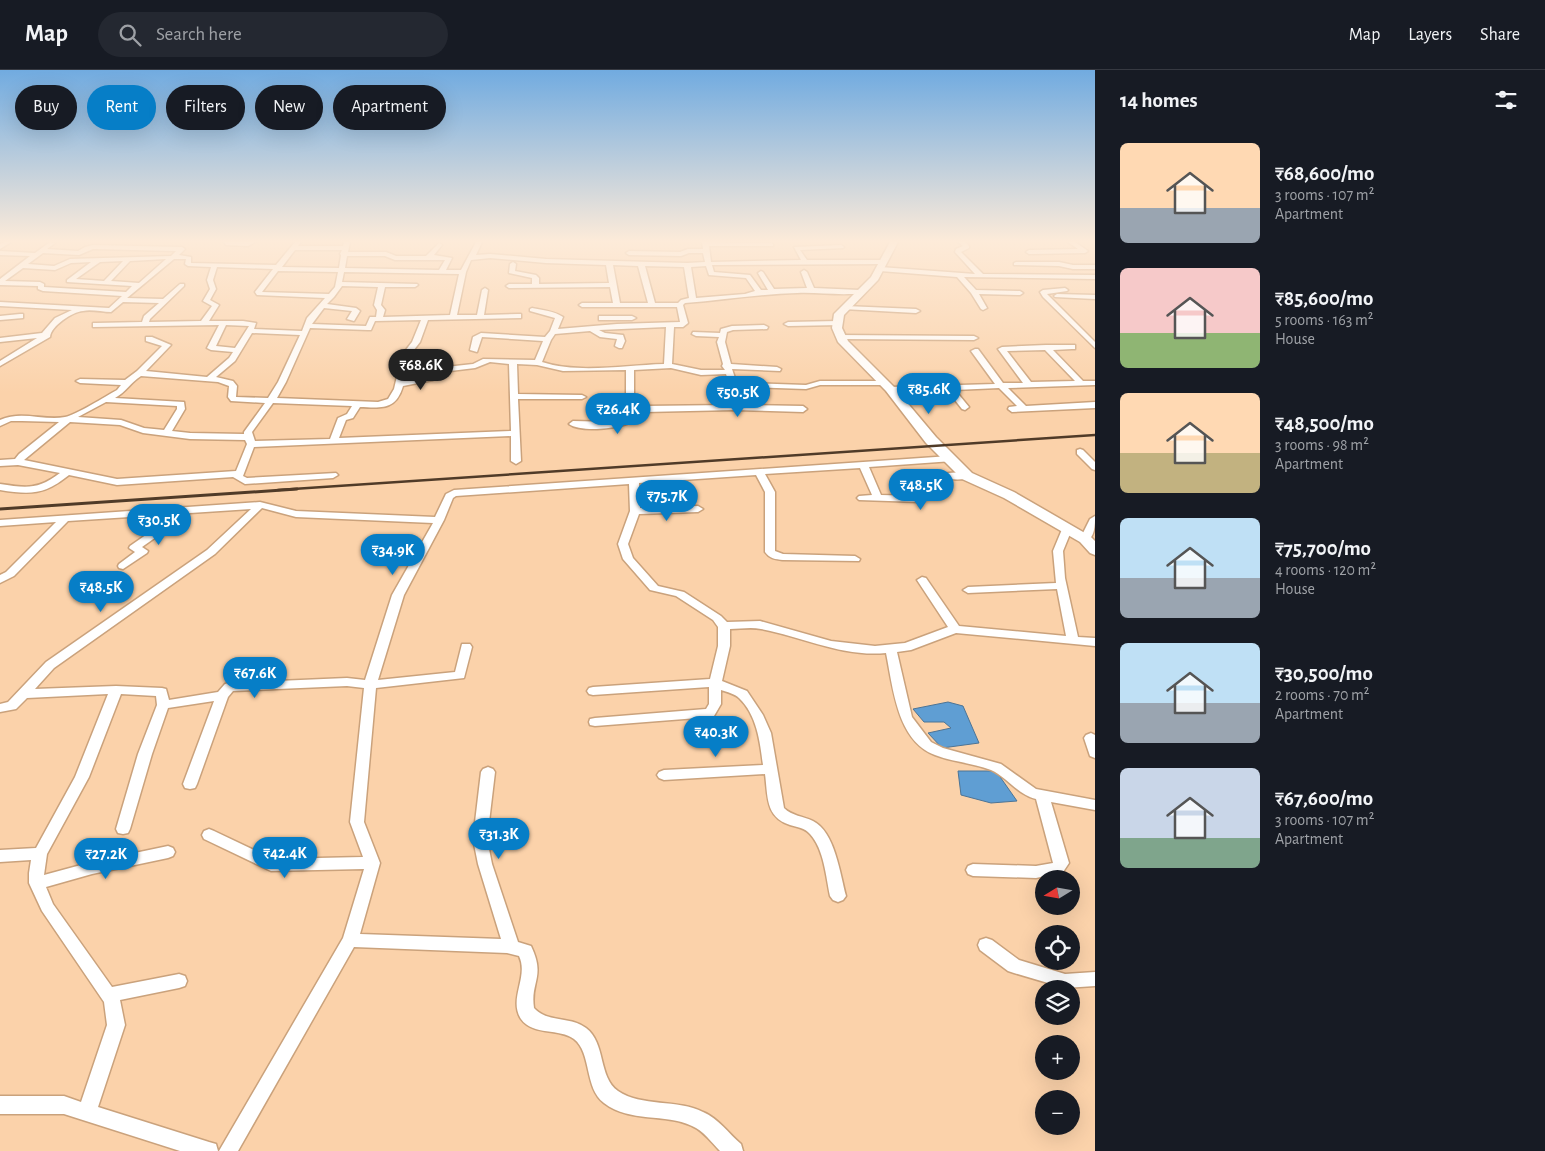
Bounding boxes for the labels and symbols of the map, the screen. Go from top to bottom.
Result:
pin: ₹68.6K [380,348,462,391]
pin: ₹85.6K [888,372,970,415]
pin: ₹50.5K [697,376,779,418]
pin: ₹26.4K [577,392,659,435]
pin: ₹48.5K [880,468,962,511]
pin: ₹75.7K [626,480,708,522]
pin: ₹30.5K [118,504,200,546]
pin: ₹34.9K [352,534,434,576]
pin: ₹48.5K [60,570,142,613]
pin: ₹67.6K [214,656,296,699]
pin: ₹40.3K [675,716,757,758]
pin: ₹31.3K [458,818,540,860]
pin: ₹42.4K [244,836,326,879]
pin: ₹27.2K [65,838,147,880]
north arrow [1035,870,1080,915]

